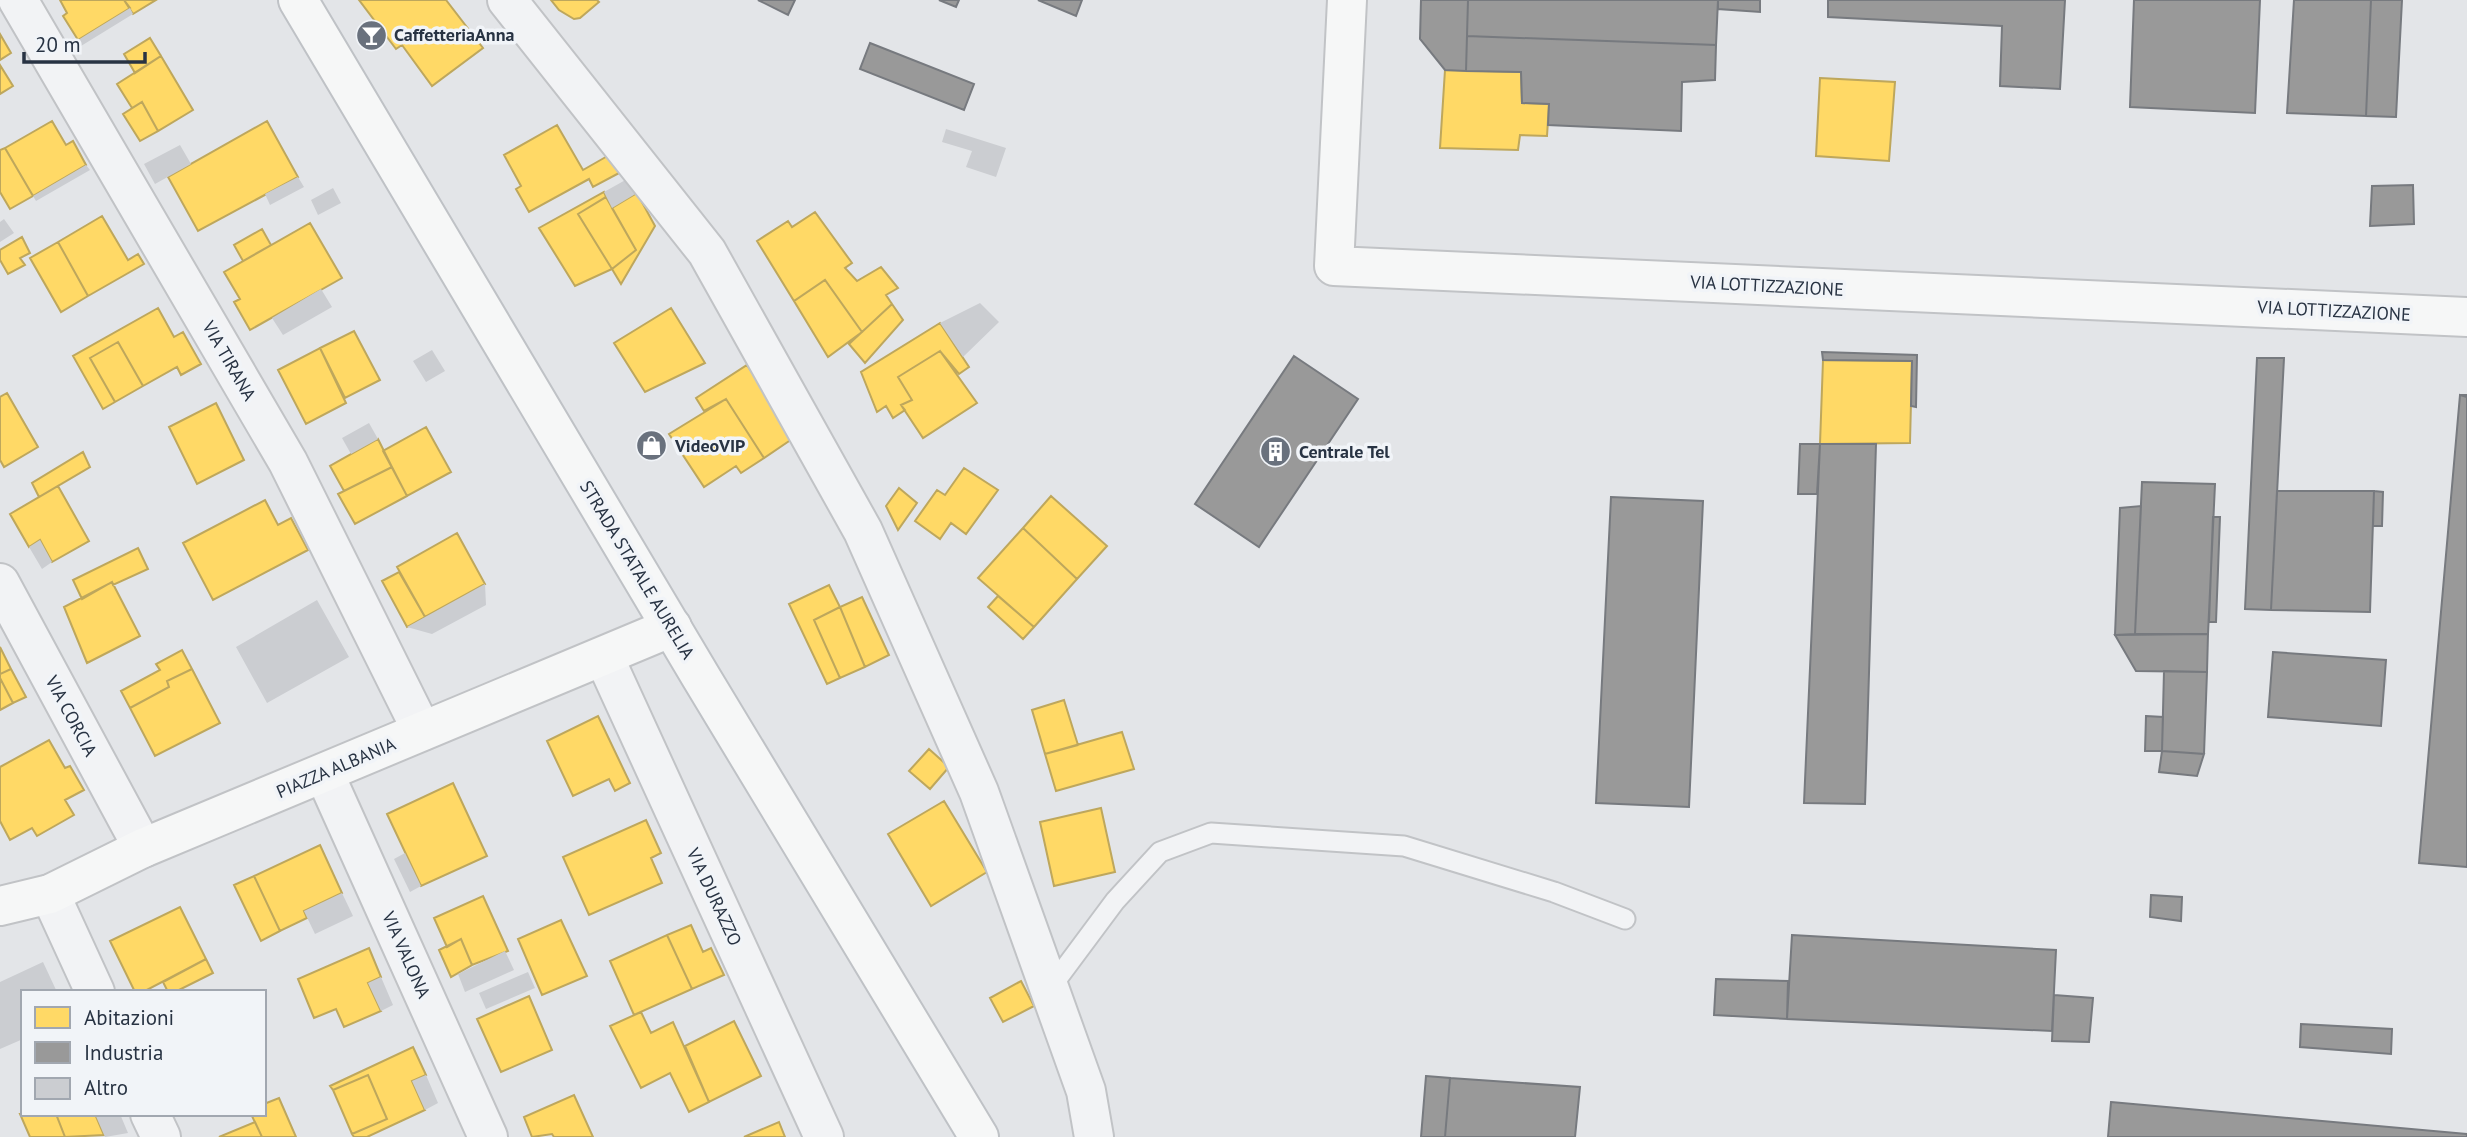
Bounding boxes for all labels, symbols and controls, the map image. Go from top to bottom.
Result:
bar icon: CaffetteriaAnna [354,18,388,52]
scale bar [24,21,145,65]
place label: CaffetteriaAnna [394,23,514,46]
text: 20 m [35,31,81,58]
street label: VIA LOTTIZZAZIONE [1689,270,1844,301]
street label: VIA LOTTIZZAZIONE [2256,295,2411,326]
street label: VIA TIRANA [197,316,262,405]
shop icon: VideoVIP [635,429,669,463]
place label: VideoVIP [674,434,745,457]
building icon: Centrale Tel [1259,435,1293,469]
place label: Centrale Tel [1299,440,1390,463]
street label: STRADA STATALE AURELIA [575,476,700,664]
street label: VIA CORCIA [40,671,103,760]
street label: PIAZZA ALBANIA [273,732,399,803]
street label: VIA DURAZZO [681,843,747,949]
street label: VIA VALONA [377,907,436,1002]
legend [21,990,266,1116]
text: Abitazioni [84,1004,174,1031]
text: Industria [84,1039,163,1066]
text: Altro [84,1074,128,1101]

